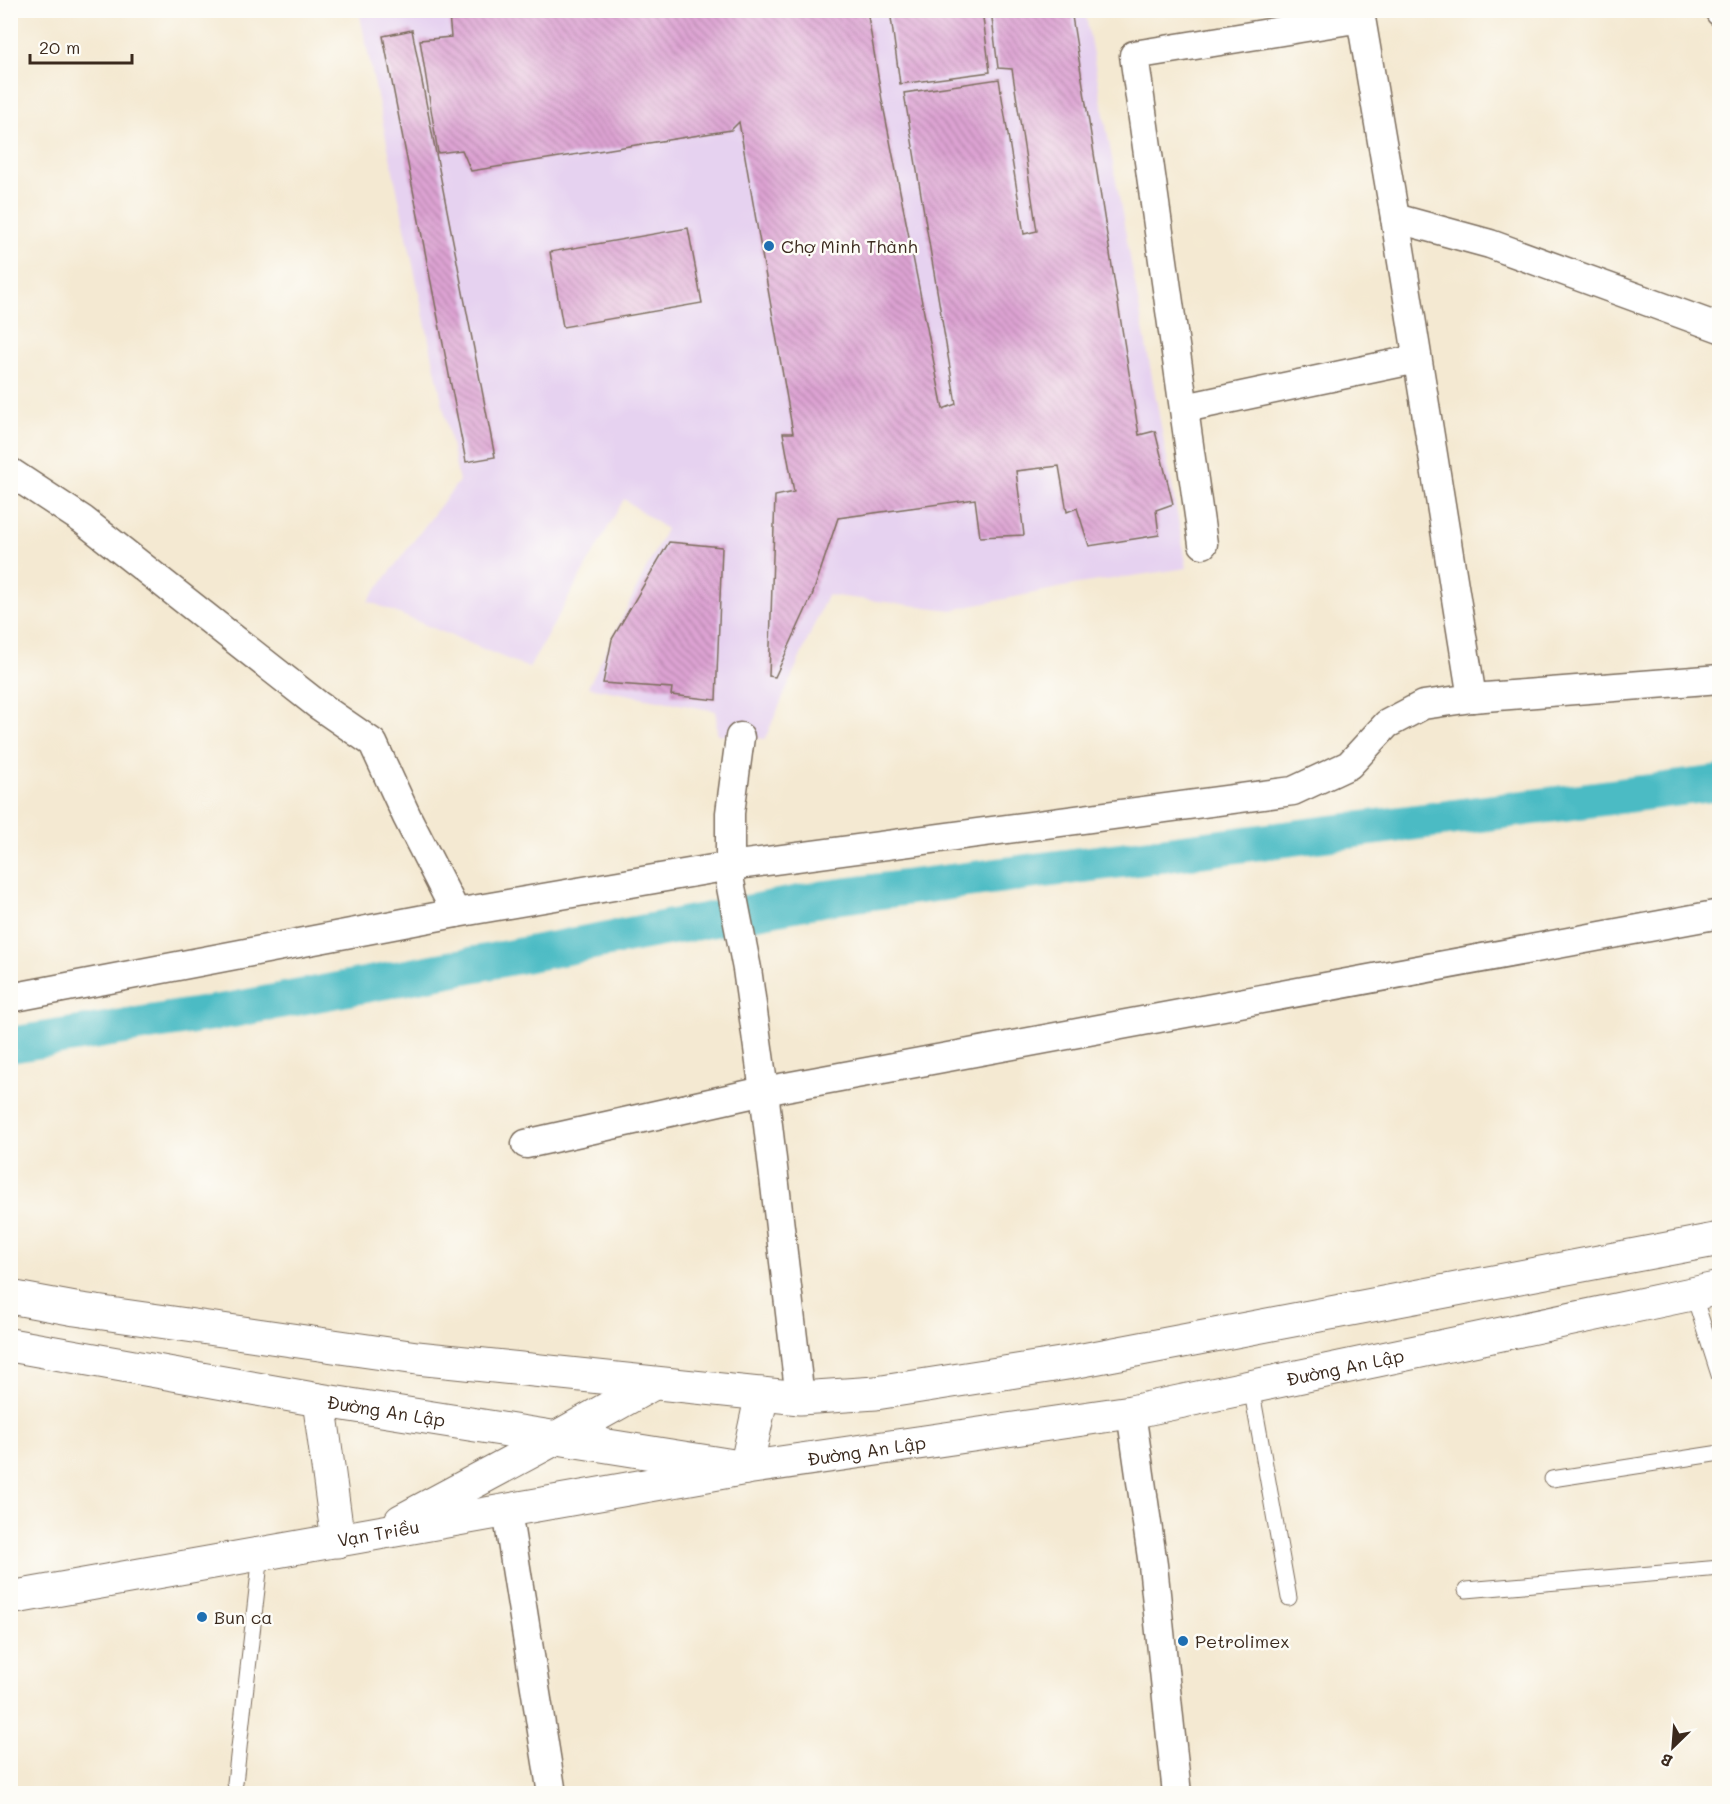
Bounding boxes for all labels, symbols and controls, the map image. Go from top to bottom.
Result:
scale bar [30,27,132,65]
text: 20 m [39,35,80,59]
place label: Chợ Minh Thành [781,234,918,258]
marker: Chợ Minh Thành [762,239,776,253]
street label: Đường An Lập [1284,1343,1406,1391]
street label: Đường An Lập [325,1389,447,1432]
street label: Đường An Lập [806,1430,927,1471]
street label: Vạn Triều [335,1514,421,1552]
place label: Bun ca [214,1605,273,1629]
marker: Bun ca [195,1610,209,1624]
place label: Petrolimex [1195,1629,1289,1653]
marker: Petrolimex [1176,1634,1190,1648]
north arrow [1643,1717,1703,1777]
text: B [1657,1749,1676,1773]

